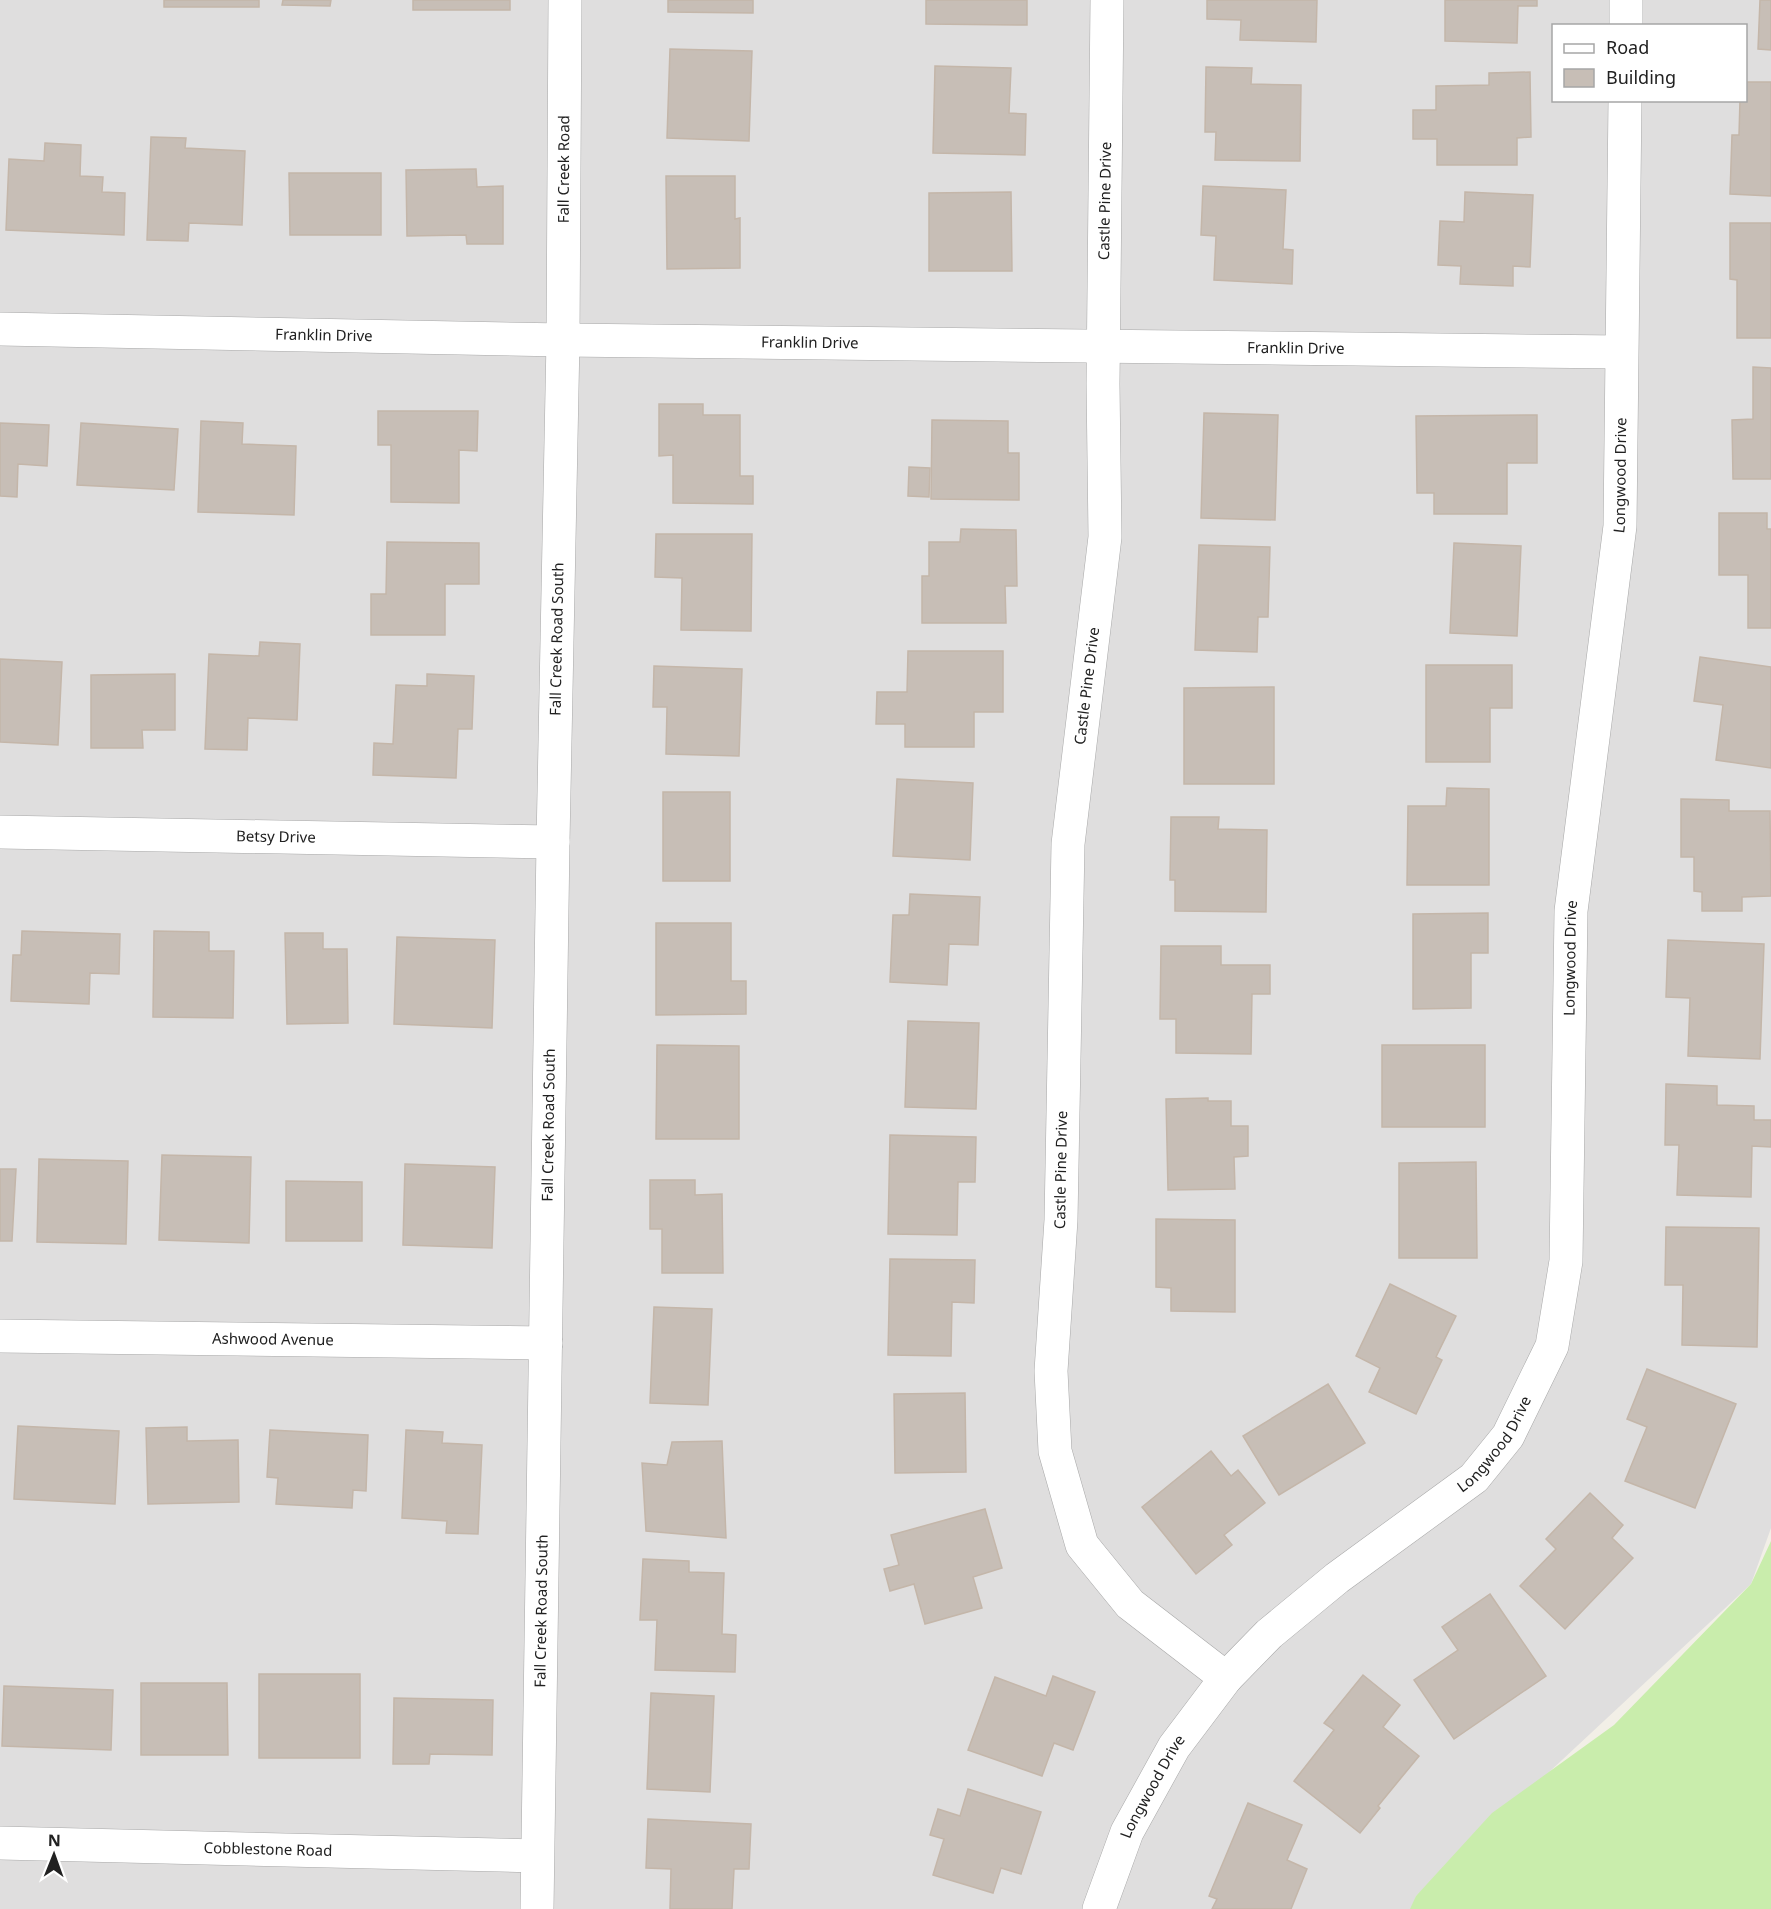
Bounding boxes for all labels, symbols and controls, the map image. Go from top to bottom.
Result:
legend [1552,24,1747,102]
text: Road [1606,35,1649,59]
text: Building [1606,65,1676,89]
street label: Fall Creek Road [553,115,573,223]
street label: Castle Pine Drive [1093,142,1115,260]
street label: Franklin Drive [275,323,373,345]
street label: Franklin Drive [761,331,859,352]
street label: Franklin Drive [1247,337,1345,358]
street label: Longwood Drive [1608,417,1630,534]
street label: Fall Creek Road South [545,562,568,716]
street label: Castle Pine Drive [1069,626,1103,746]
street label: Betsy Drive [236,825,316,847]
street label: Longwood Drive [1559,899,1581,1016]
street label: Fall Creek Road South [537,1048,559,1202]
street label: Castle Pine Drive [1049,1111,1071,1229]
street label: Ashwood Avenue [212,1328,334,1349]
street label: Longwood Drive [1453,1392,1535,1496]
street label: Fall Creek Road South [529,1534,552,1688]
street label: Longwood Drive [1115,1730,1189,1841]
north arrow [24,1825,84,1885]
text: N [48,1829,61,1851]
street label: Cobblestone Road [203,1837,333,1860]

